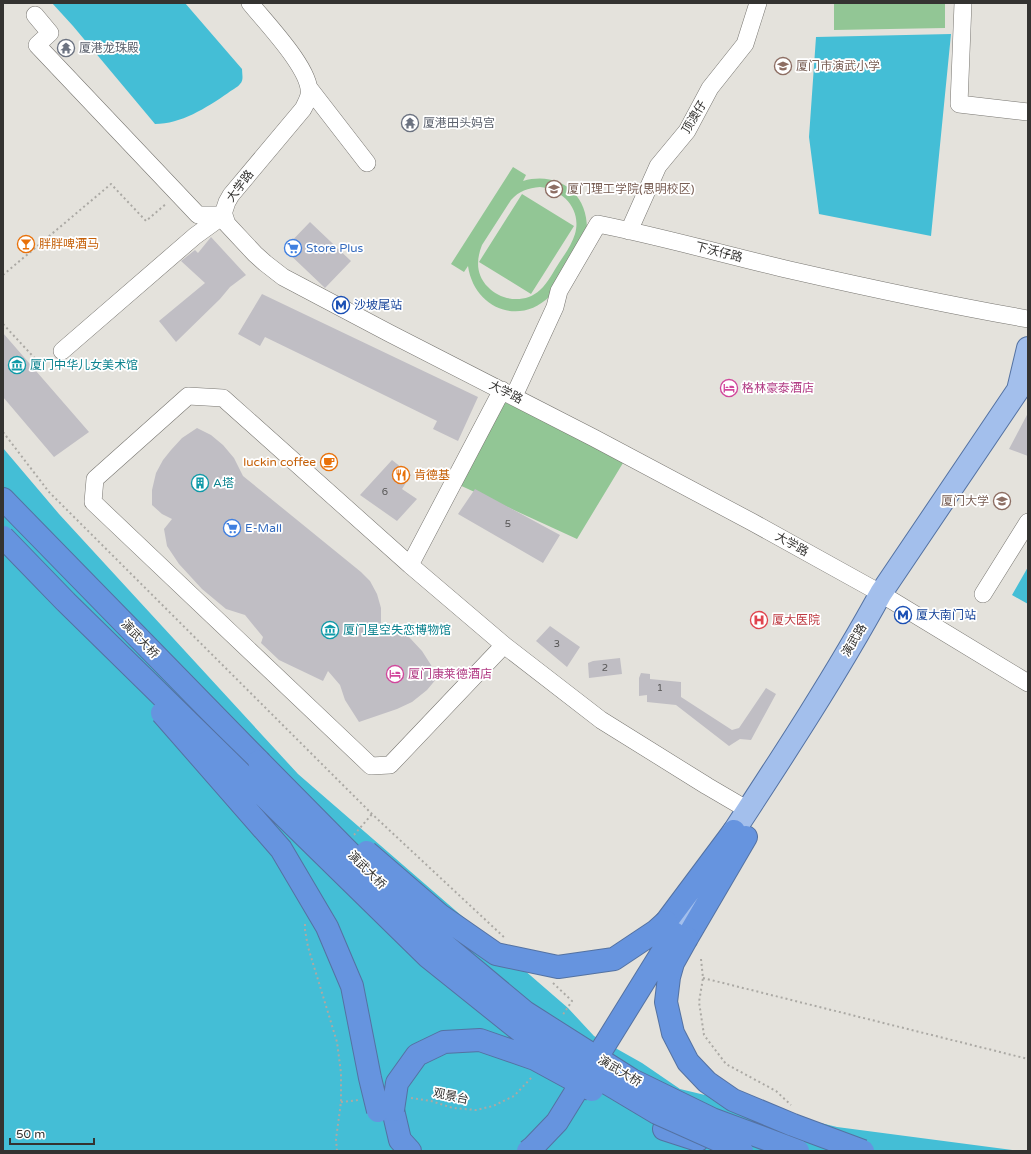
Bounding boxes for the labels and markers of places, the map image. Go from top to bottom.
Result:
temple icon: 厦港龙珠殿 [56,38,76,58]
place label: 厦港龙珠殿 [79,41,139,55]
school or university icon: 厦门市演武小学 [773,56,793,76]
place label: 厦门市演武小学 [796,59,880,73]
temple icon: 厦港田头妈宫 [400,113,420,133]
place label: 厦港田头妈宫 [423,116,495,130]
school or university icon: 厦门理工学院(思明校区) [544,179,564,199]
place label: 厦门理工学院(思明校区) [567,182,695,196]
bar icon: 胖胖啤酒马 [16,234,36,254]
place label: 胖胖啤酒马 [39,237,99,251]
supermarket icon: Store Plus [283,238,303,258]
place label: Store Plus [306,241,364,255]
metro station icon: 沙坡尾站 [331,295,351,315]
place label: 沙坡尾站 [354,298,402,312]
museum icon: 厦门中华儿女美术馆 [7,355,27,375]
place label: 厦门中华儿女美术馆 [30,358,138,372]
hotel icon: 格林豪泰酒店 [719,378,739,398]
place label: 格林豪泰酒店 [742,381,814,395]
cafe icon: luckin coffee [319,452,339,472]
place label: luckin coffee [243,455,316,469]
restaurant icon: 肯德基 [391,465,411,485]
place label: 肯德基 [414,468,450,482]
building icon: A塔 [190,473,210,493]
place label: A塔 [213,476,234,490]
school or university icon: 厦门大学 [992,491,1012,511]
place label: 厦门大学 [941,494,989,508]
supermarket icon: E-Mall [222,518,242,538]
place label: E-Mall [245,521,282,535]
metro station icon: 厦大南门站 [893,605,913,625]
place label: 厦大南门站 [916,608,976,622]
hospital icon: 厦大医院 [749,610,769,630]
place label: 厦大医院 [772,613,820,627]
museum icon: 厦门星空失恋博物馆 [320,620,340,640]
place label: 厦门星空失恋博物馆 [343,623,451,637]
hotel icon: 厦门康莱德酒店 [385,664,405,684]
place label: 厦门康莱德酒店 [408,667,492,681]

